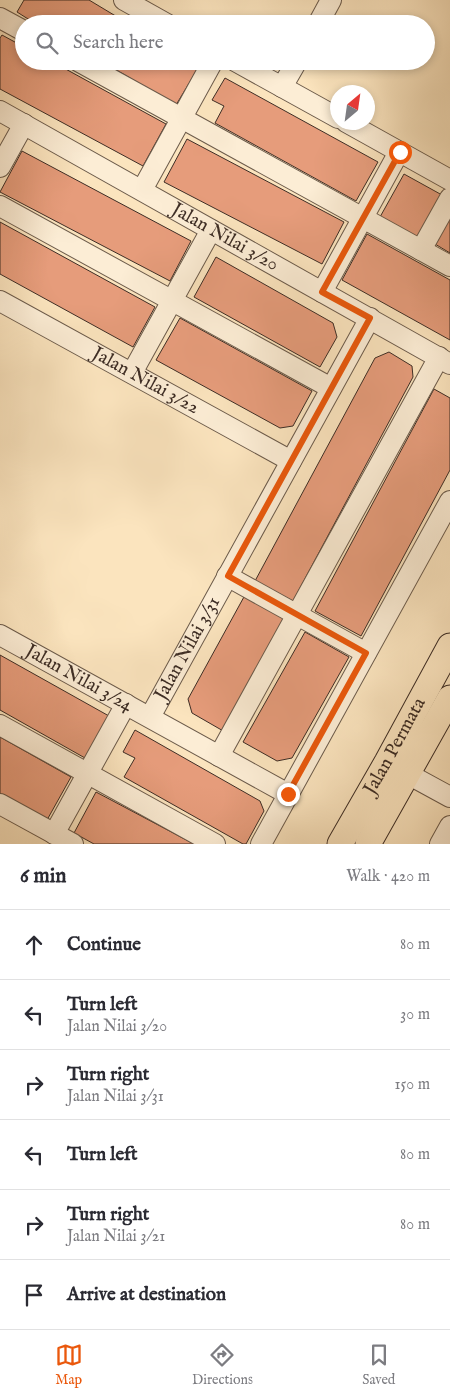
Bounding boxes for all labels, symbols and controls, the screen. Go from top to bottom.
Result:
search box [15,15,435,70]
icon: search [33,29,61,57]
text: Search here [73,31,164,55]
north arrow [330,85,375,130]
route start [389,141,412,164]
street label: Jalan Nilai 3/20 [165,197,283,277]
street label: Jalan Nilai 3/22 [86,341,203,420]
street label: Jalan Nilai 3/31 [148,593,226,707]
street label: Jalan Nilai 3/24 [19,638,137,718]
street label: Jalan Permata [358,693,432,801]
route end [277,783,300,806]
text: 6 min [20,863,66,890]
text: Walk · 420 m [346,867,430,887]
icon: ahead [20,931,48,959]
text: Continue [67,933,141,957]
text: 80 m [400,935,430,955]
text: Turn left [67,993,138,1017]
icon: left [20,1001,48,1029]
text: 30 m [400,1005,430,1025]
text: Jalan Nilai 3/20 [67,1017,167,1037]
text: Turn right [67,1063,149,1087]
icon: right [20,1071,48,1099]
text: 150 m [395,1075,430,1095]
text: Jalan Nilai 3/31 [67,1087,164,1107]
icon: left [20,1141,48,1169]
text: Turn left [67,1143,138,1167]
text: 80 m [400,1145,430,1165]
text: Turn right [67,1203,149,1227]
icon: right [20,1211,48,1239]
text: 80 m [400,1215,430,1235]
text: Jalan Nilai 3/21 [67,1227,165,1247]
icon: arrive [20,1281,48,1309]
text: Arrive at destination [67,1283,226,1307]
tab: Map [55,1341,83,1389]
tab: Directions [192,1341,253,1389]
tab: Saved [362,1341,395,1389]

